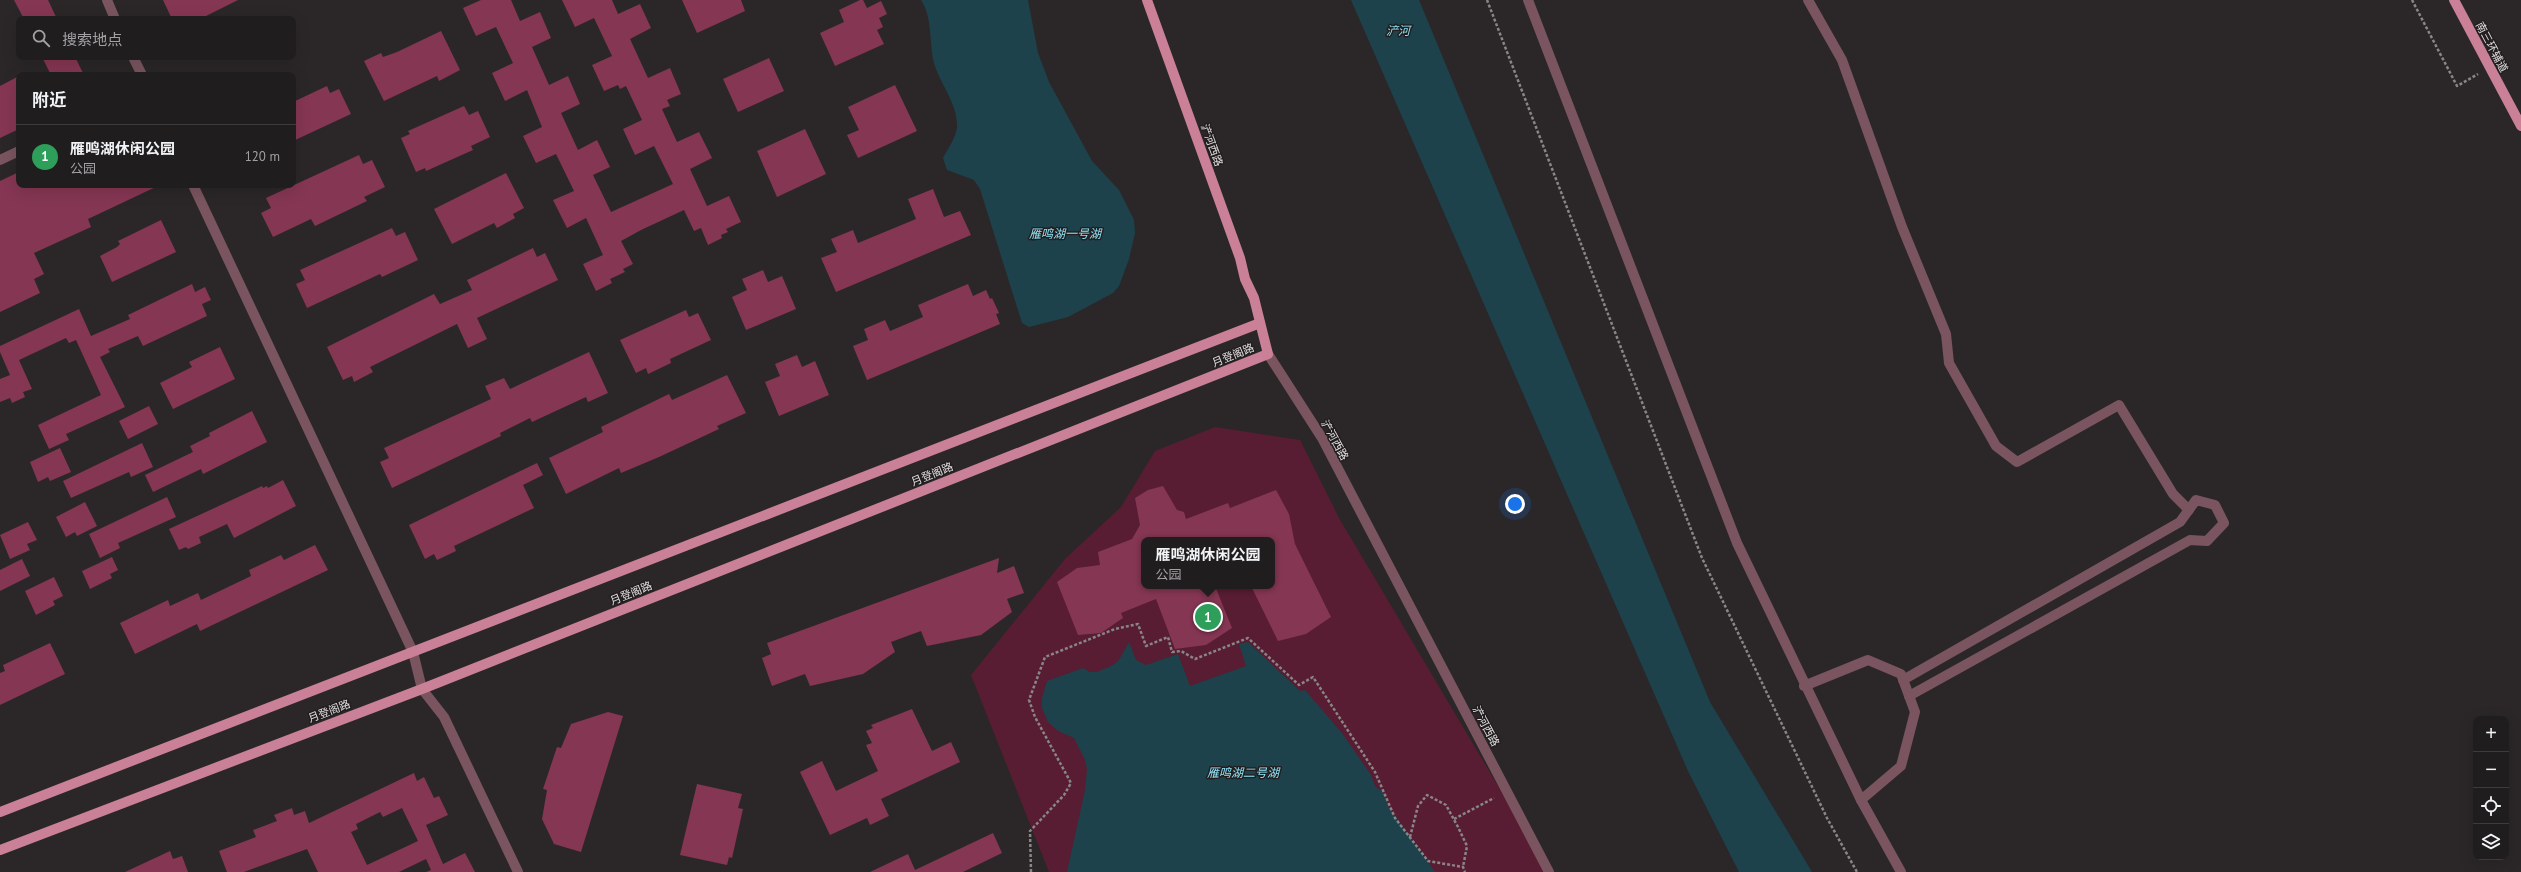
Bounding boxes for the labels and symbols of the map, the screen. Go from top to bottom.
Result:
street label: 南三环辅道 [2473,19,2511,75]
water label: 浐河 [1386,23,1412,38]
street label: 浐河西路 [1198,122,1226,168]
water label: 雁鸣湖一号湖 [1029,226,1103,241]
street label: 月登阁路 [1210,340,1256,370]
street label: 浐河西路 [1318,417,1352,463]
street label: 月登阁路 [909,459,955,489]
your location [1505,494,1525,514]
street label: 月登阁路 [608,578,654,608]
pin: 1 [1195,602,1221,632]
street label: 月登阁路 [306,697,352,725]
street label: 浐河西路 [1469,703,1503,749]
water label: 雁鸣湖二号湖 [1207,765,1281,780]

